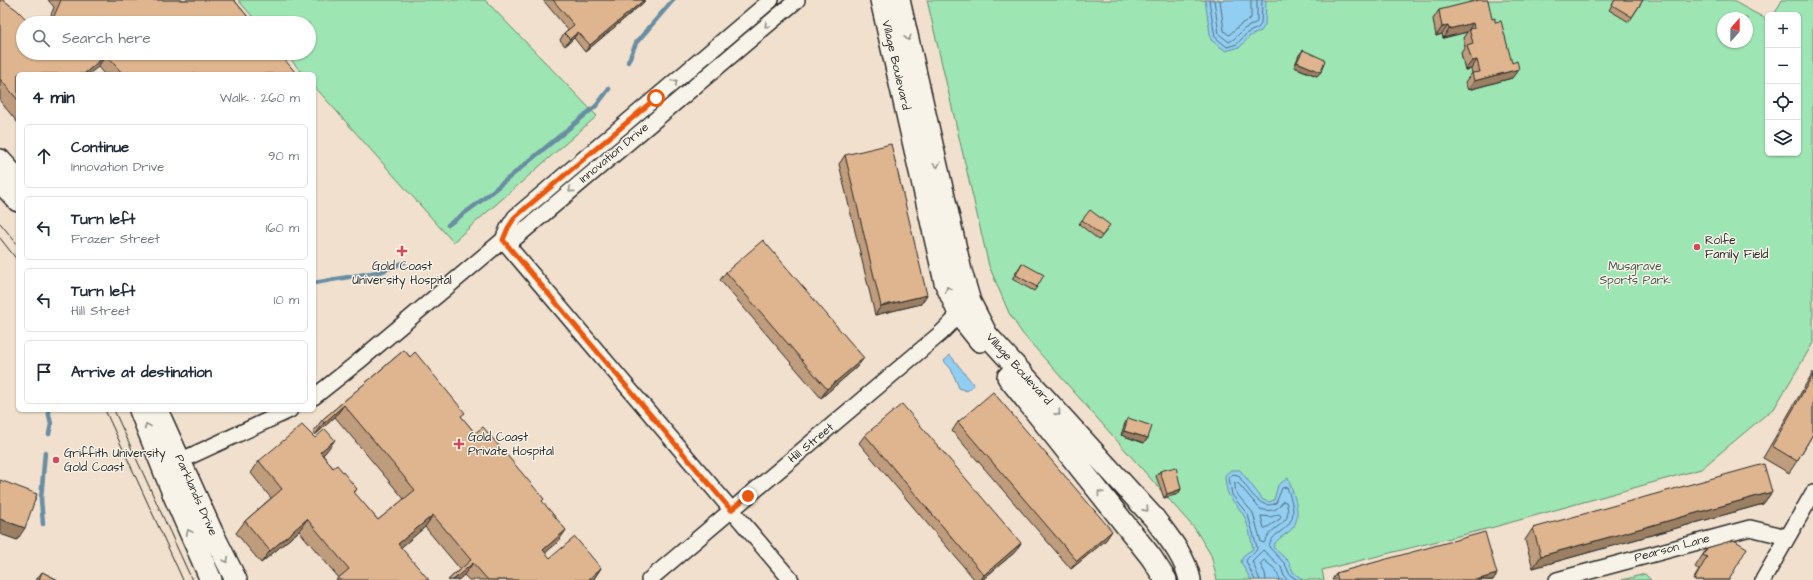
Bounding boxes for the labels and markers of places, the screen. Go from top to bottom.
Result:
place label: Rolfe Family Field [1705,232,1769,264]
marker: Rolfe Family Field [1692,242,1702,252]
marker: Gold Coast University Hospital [396,245,408,257]
place label: Gold Coast University Hospital [352,258,452,290]
place label: Gold Coast Private Hospital [468,429,554,460]
marker: Gold Coast Private Hospital [453,438,465,450]
place label: Griffith University Gold Coast [64,445,166,476]
marker: Griffith University Gold Coast [51,455,61,465]

